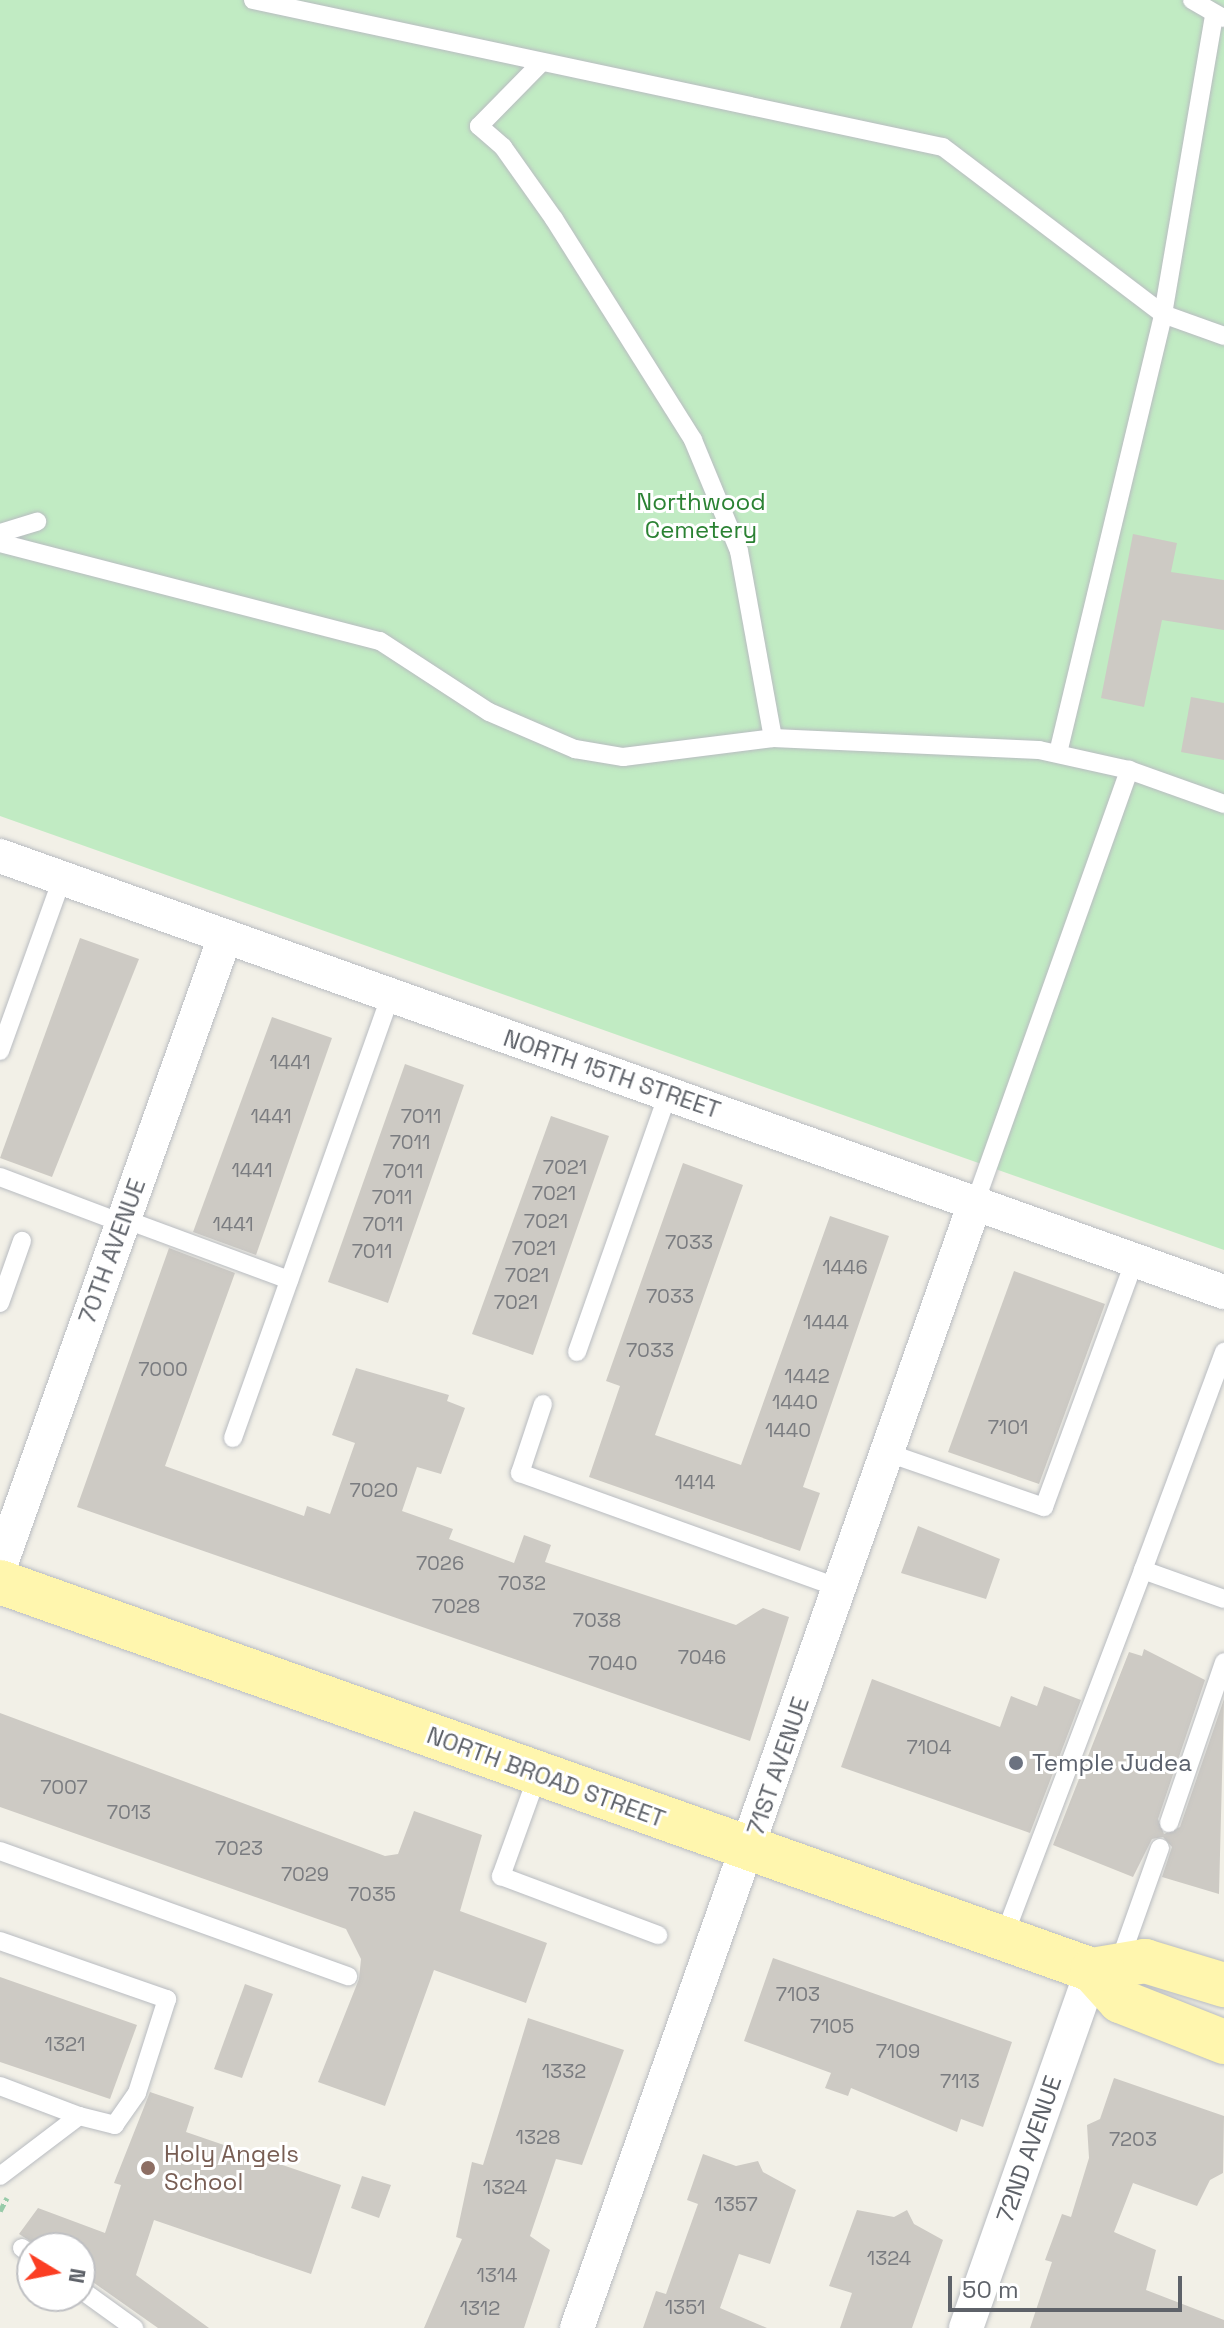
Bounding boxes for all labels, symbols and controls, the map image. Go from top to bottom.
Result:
park label: Northwood Cemetery [636,488,766,544]
street label: NORTH 15TH STREET [500,1023,724,1125]
house number: 1441 [269,1050,311,1074]
house number: 1441 [250,1104,292,1128]
house number: 7011 [401,1104,441,1128]
house number: 7011 [390,1130,430,1154]
house number: 7021 [543,1155,587,1179]
house number: 1441 [231,1158,273,1182]
house number: 7011 [383,1159,423,1183]
street label: 70TH AVENUE [72,1174,152,1328]
house number: 7021 [532,1181,576,1205]
house number: 7011 [372,1185,412,1209]
house number: 7021 [524,1209,568,1233]
house number: 1441 [212,1212,254,1236]
house number: 7011 [363,1212,403,1236]
house number: 7033 [665,1230,713,1254]
house number: 7021 [512,1236,556,1260]
house number: 7011 [352,1239,392,1263]
house number: 1446 [822,1255,868,1279]
house number: 7021 [505,1263,549,1287]
house number: 7033 [646,1284,694,1308]
house number: 7021 [494,1290,538,1314]
house number: 1444 [803,1310,849,1334]
house number: 7033 [626,1338,674,1362]
house number: 7000 [138,1357,188,1381]
house number: 1442 [784,1364,830,1388]
house number: 1440 [772,1390,818,1414]
house number: 7101 [988,1415,1028,1439]
house number: 1440 [765,1418,811,1442]
house number: 1414 [674,1470,716,1494]
house number: 7020 [350,1478,398,1502]
house number: 7026 [416,1551,464,1575]
house number: 7032 [498,1571,546,1595]
house number: 7028 [432,1594,480,1618]
house number: 7038 [573,1608,621,1632]
house number: 7046 [678,1645,726,1669]
house number: 7040 [588,1651,638,1675]
street label: 71ST AVENUE [741,1693,815,1839]
street label: NORTH BROAD STREET [423,1720,669,1834]
house number: 7104 [907,1735,951,1759]
place label: Temple Judea [1032,1749,1192,1777]
marker: Temple Judea [1007,1754,1025,1772]
house number: 7007 [40,1775,88,1799]
house number: 7013 [107,1800,151,1824]
house number: 7023 [215,1836,263,1860]
house number: 7029 [281,1862,329,1886]
house number: 7035 [348,1882,396,1906]
house number: 7103 [776,1982,820,2006]
house number: 7105 [810,2014,854,2038]
house number: 1321 [45,2032,85,2056]
house number: 7109 [876,2039,920,2063]
house number: 1332 [542,2059,586,2083]
house number: 7113 [940,2069,980,2093]
street label: 72ND AVENUE [990,2072,1068,2226]
house number: 1328 [516,2125,560,2149]
house number: 7203 [1109,2127,1157,2151]
place label: Holy Angels School [164,2140,299,2196]
marker: Holy Angels School [139,2159,157,2177]
house number: 1324 [483,2175,527,2199]
house number: 1357 [714,2192,758,2216]
north arrow [16,2232,96,2312]
house number: 1324 [867,2246,911,2270]
scale bar [952,2260,1186,2310]
house number: 1314 [476,2263,518,2287]
text: N [63,2266,93,2286]
text: 50 m [962,2274,1019,2305]
house number: 1351 [665,2295,705,2319]
house number: 1312 [460,2296,500,2320]

